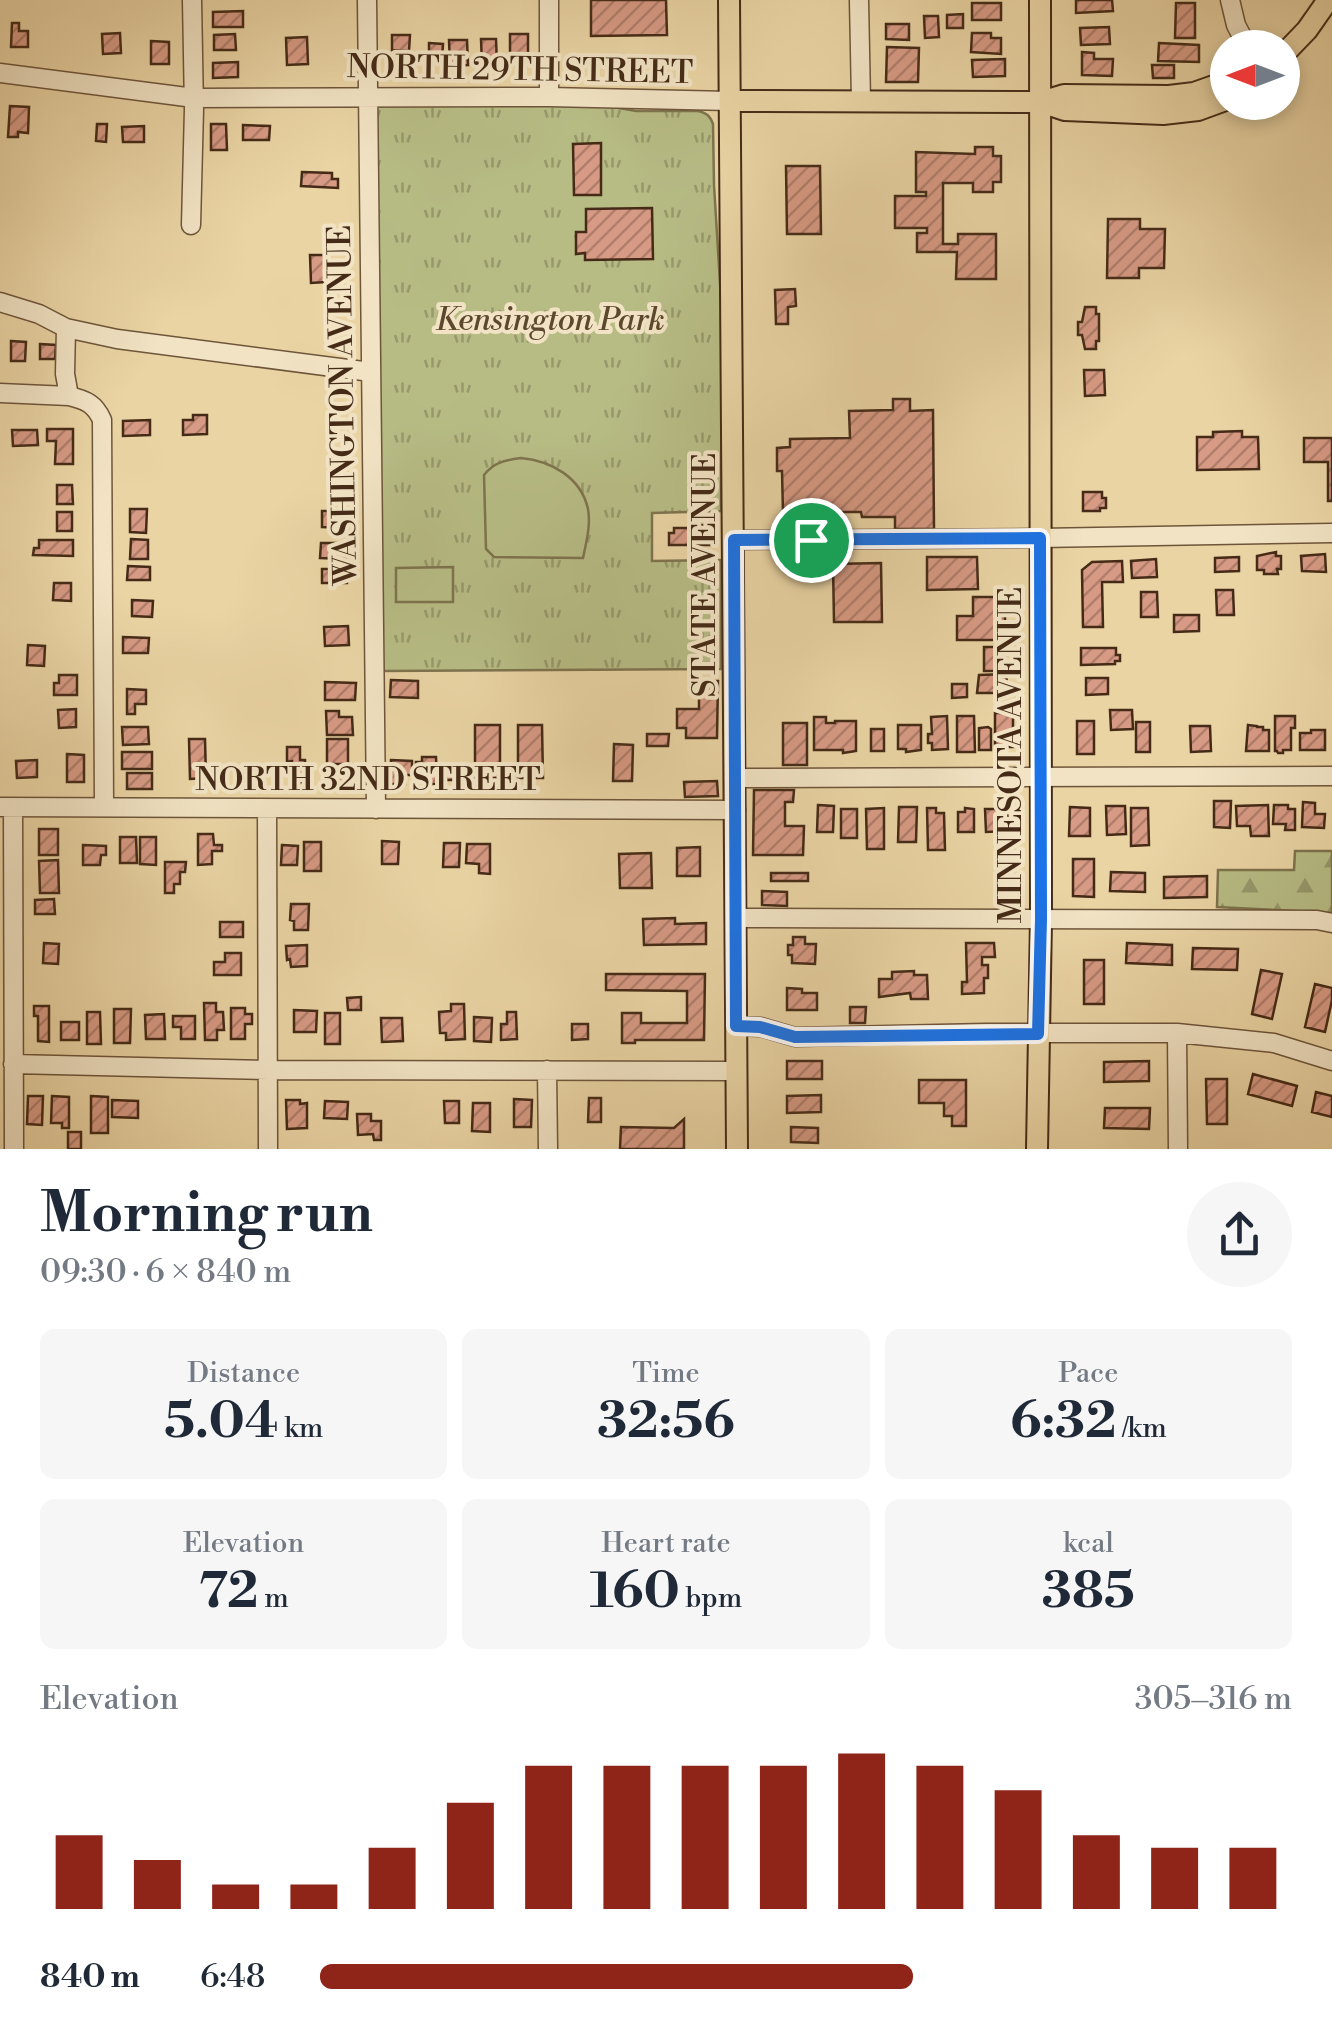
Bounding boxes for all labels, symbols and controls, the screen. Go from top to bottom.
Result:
north arrow [1210,30,1300,120]
map controls [1210,30,1300,120]
street label: NORTH 29TH STREET [346,47,694,93]
street label: WASHINGTON AVENUE [320,224,366,587]
park label: Kensington Park [435,300,665,340]
street label: STATE AVENUE [685,453,725,697]
pin [769,498,854,583]
icon: arrive [784,513,839,568]
street label: MINNESOTA AVENUE [991,587,1031,923]
street label: NORTH 32ND STREET [195,760,541,800]
text: Morning run [40,1180,373,1249]
button: share [1187,1182,1292,1287]
text: 09:30 · 6 × 840 m [40,1252,291,1292]
text: Distance [187,1356,300,1391]
text: Time [632,1356,700,1391]
text: Pace [1058,1356,1118,1391]
text: 5.04 [164,1391,278,1453]
text: 32:56 [597,1391,735,1453]
text: 6:32 [1010,1391,1116,1453]
text: km [278,1411,323,1446]
text: /km [1116,1411,1167,1446]
text: Elevation [183,1526,304,1561]
text: Heart rate [601,1526,731,1561]
text: kcal [1063,1526,1114,1561]
text: 72 [199,1561,258,1623]
text: 160 [590,1561,680,1623]
text: 385 [1042,1561,1135,1623]
text: m [258,1581,289,1616]
text: bpm [680,1581,742,1616]
text: Elevation [40,1679,179,1719]
text: 305–316 m [1135,1679,1292,1719]
text: 840 m [40,1957,140,1997]
text: 6:48 [200,1957,265,1997]

